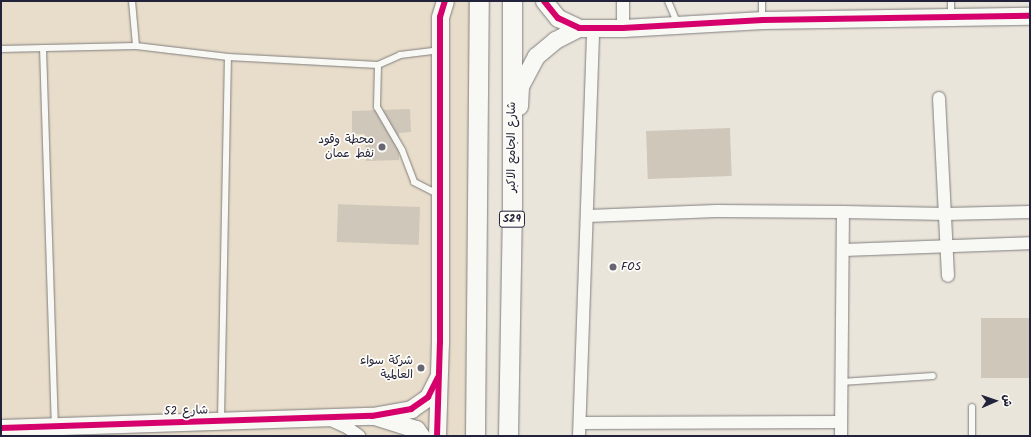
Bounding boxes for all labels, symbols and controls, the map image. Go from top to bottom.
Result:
street label: شارع الجامع الاكبر [505,102,519,192]
place label: محطة وقود نفط عمان [318,133,374,161]
marker: محطة وقود نفط عمان [377,142,387,152]
road number: S29 [498,210,526,228]
place label: FOS [621,260,641,274]
marker: FOS [608,262,618,272]
place label: شركة سواء العالمية [360,354,413,382]
marker: شركة سواء العالمية [416,363,426,373]
north arrow [975,381,1015,421]
text: ش [998,394,1016,407]
street label: شارع 52 [164,403,208,419]

